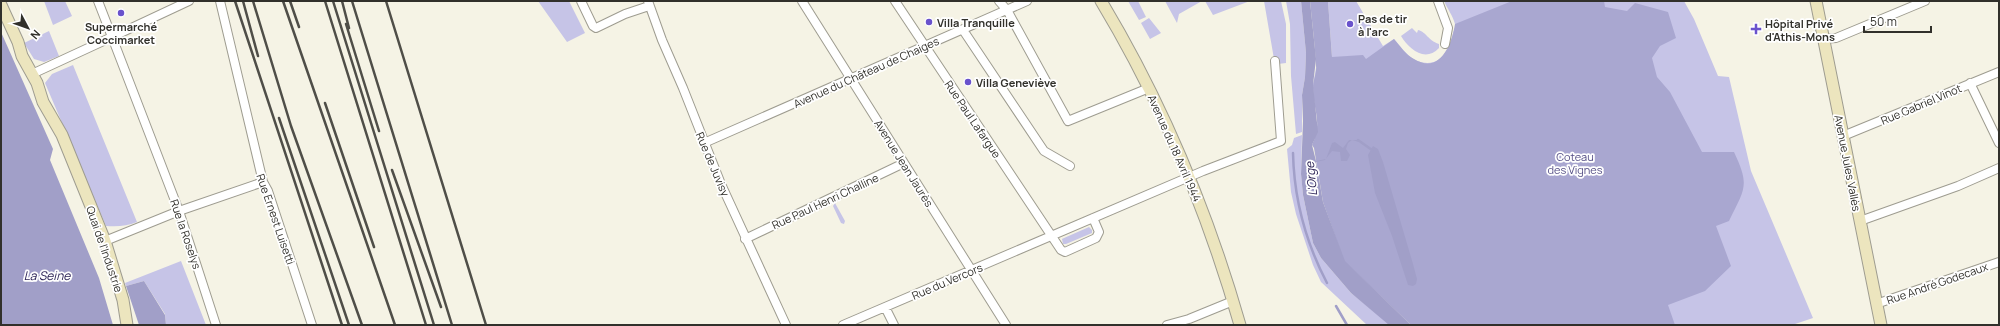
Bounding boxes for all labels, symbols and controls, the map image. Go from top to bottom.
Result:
north arrow [8,8,48,48]
marker: Supermarché Coccimarket [116,8,126,18]
scale bar [1864,8,1931,34]
place label: Pas de tir à l'arc [1358,11,1408,39]
text: 50 m [1870,13,1897,30]
place label: Villa Tranquille [937,15,1015,30]
place label: Hôpital Privé d'Athis-Mons [1765,16,1835,44]
marker: Villa Tranquille [924,17,934,27]
place label: Supermarché Coccimarket [85,19,157,47]
marker: Pas de tir à l'arc [1345,19,1355,29]
marker: Hôpital Privé d'Athis-Mons [1750,23,1762,35]
text: N [28,27,44,43]
street label: Avenue du Château de Chaiges [791,33,941,111]
place label: Villa Geneviève [976,75,1057,90]
street label: Rue Paul Lafargue [941,77,1005,161]
marker: Villa Geneviève [963,77,973,87]
street label: Rue Gabriel Vinot [1878,80,1964,128]
street label: Avenue du 18 Avril 1944 [1145,92,1205,204]
street label: Avenue Jules Vallès [1831,113,1865,213]
street label: Avenue Jean Jaurès [871,117,937,210]
street label: Rue de Juvisy [693,130,733,199]
park label: Coteau des Vignes [1547,149,1603,177]
water label: L'Orge [1301,160,1321,197]
street label: Rue Paul Henri Challine [769,169,881,232]
street label: Rue Ernest Luisetti [253,172,299,266]
street label: Rue la Roselys [167,197,205,271]
street label: Quai de l'Industrie [83,204,127,295]
street label: Rue du Vercors [909,259,985,303]
street label: Rue André Godecaux [1884,259,1990,307]
water label: La Seine [24,267,71,284]

